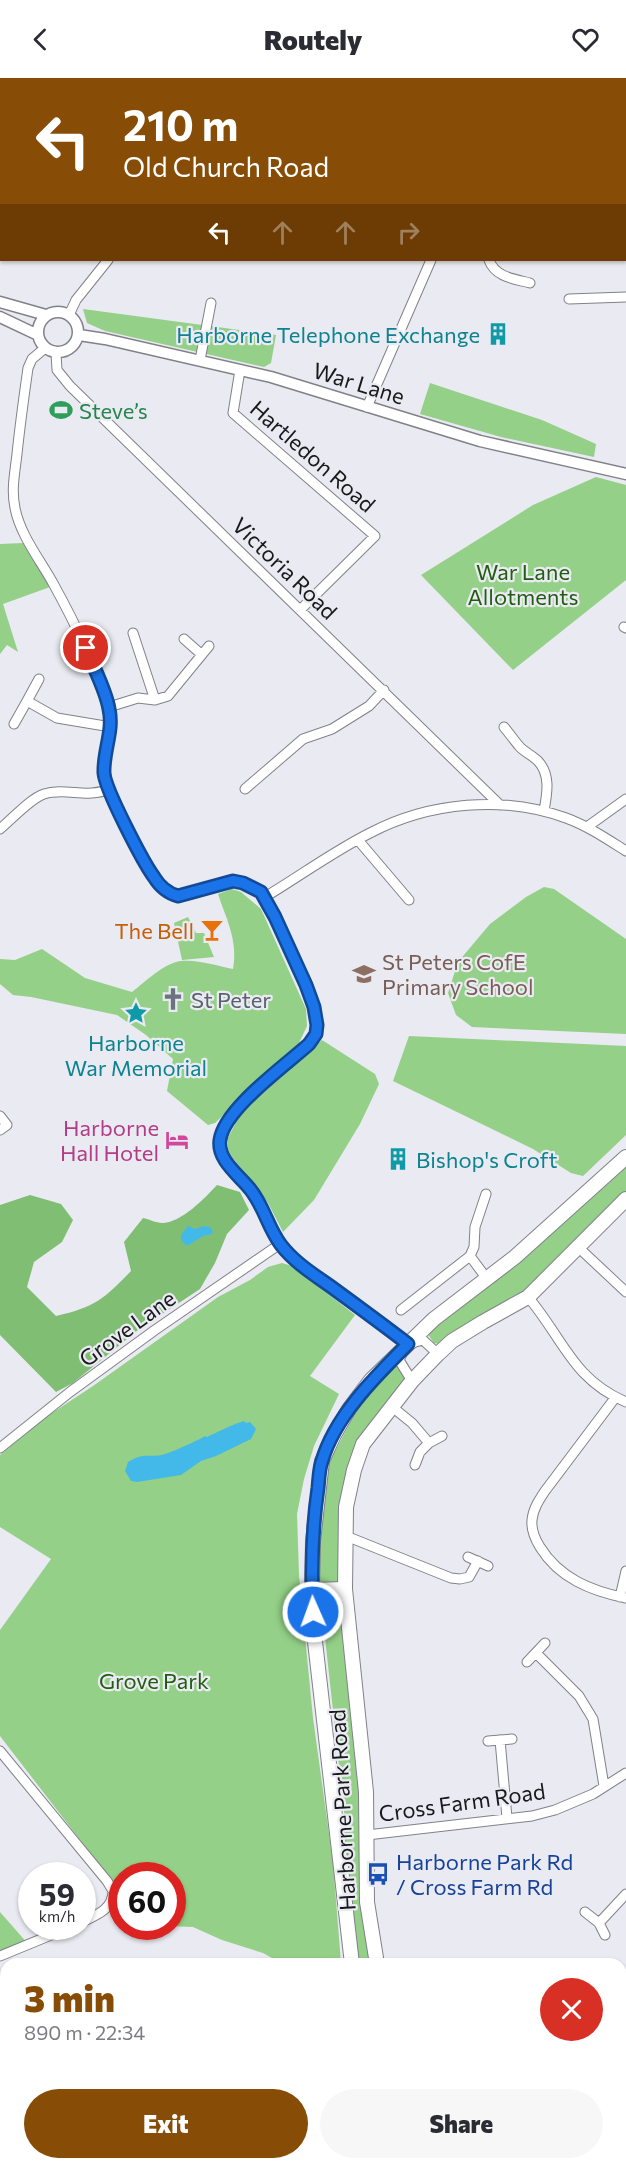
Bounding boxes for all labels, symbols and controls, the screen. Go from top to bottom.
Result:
icon: back [24,23,57,56]
text: Routely [264,23,362,56]
icon: heart [569,23,602,56]
text: 210 m [123,98,238,150]
icon: left [24,102,102,180]
text: Old Church Road [123,150,329,183]
icon: left [203,216,236,249]
icon: ahead [266,216,299,249]
icon: ahead [329,216,362,249]
icon: right [392,216,425,249]
place label: Harborne Telephone Exchange [176,321,480,348]
building icon: Harborne Telephone Exchange [485,321,511,347]
street label: War Lane [310,356,408,410]
street label: Hartledon Road [245,394,381,518]
sports icon: Steve’s [48,397,74,423]
place label: Steve’s [79,397,148,424]
street label: Victoria Road [227,511,343,625]
park label: War Lane Allotments [468,558,578,610]
pin [60,622,111,673]
icon: arrive [69,631,102,664]
place label: The Bell [114,917,194,944]
bar icon: The Bell [199,917,225,943]
place label: St Peters CofE Primary School [382,948,534,1000]
school or university icon: St Peters CofE Primary School [351,961,377,987]
church icon: St Peter [160,986,186,1012]
place label: St Peter [191,986,271,1013]
place icon: Harborne War Memorial [123,1000,149,1026]
place label: Harborne War Memorial [65,1029,207,1081]
place label: Harborne Hall Hotel [60,1114,159,1166]
hotel icon: Harborne Hall Hotel [164,1127,190,1153]
building icon: Bishop's Croft [385,1146,411,1172]
place label: Bishop's Croft [416,1146,557,1173]
street label: Grove Lane [74,1284,180,1372]
position arrow [281,1580,345,1644]
park label: Grove Park [99,1667,209,1694]
street label: Harborne Park Road [323,1709,361,1911]
street label: Cross Farm Road [377,1777,547,1827]
place label: Harborne Park Rd / Cross Farm Rd [396,1848,573,1900]
bus stop icon: Harborne Park Rd / Cross Farm Rd [365,1861,391,1887]
speed limit sign: 60 [108,1862,186,1940]
text: 59 [39,1875,75,1912]
text: km/h [39,1907,75,1925]
text: 3 min [24,1975,115,2019]
button: close [540,1978,603,2041]
text: 890 m · 22:34 [24,2020,145,2044]
button: Exit [24,2089,308,2158]
button: Share [320,2089,603,2158]

